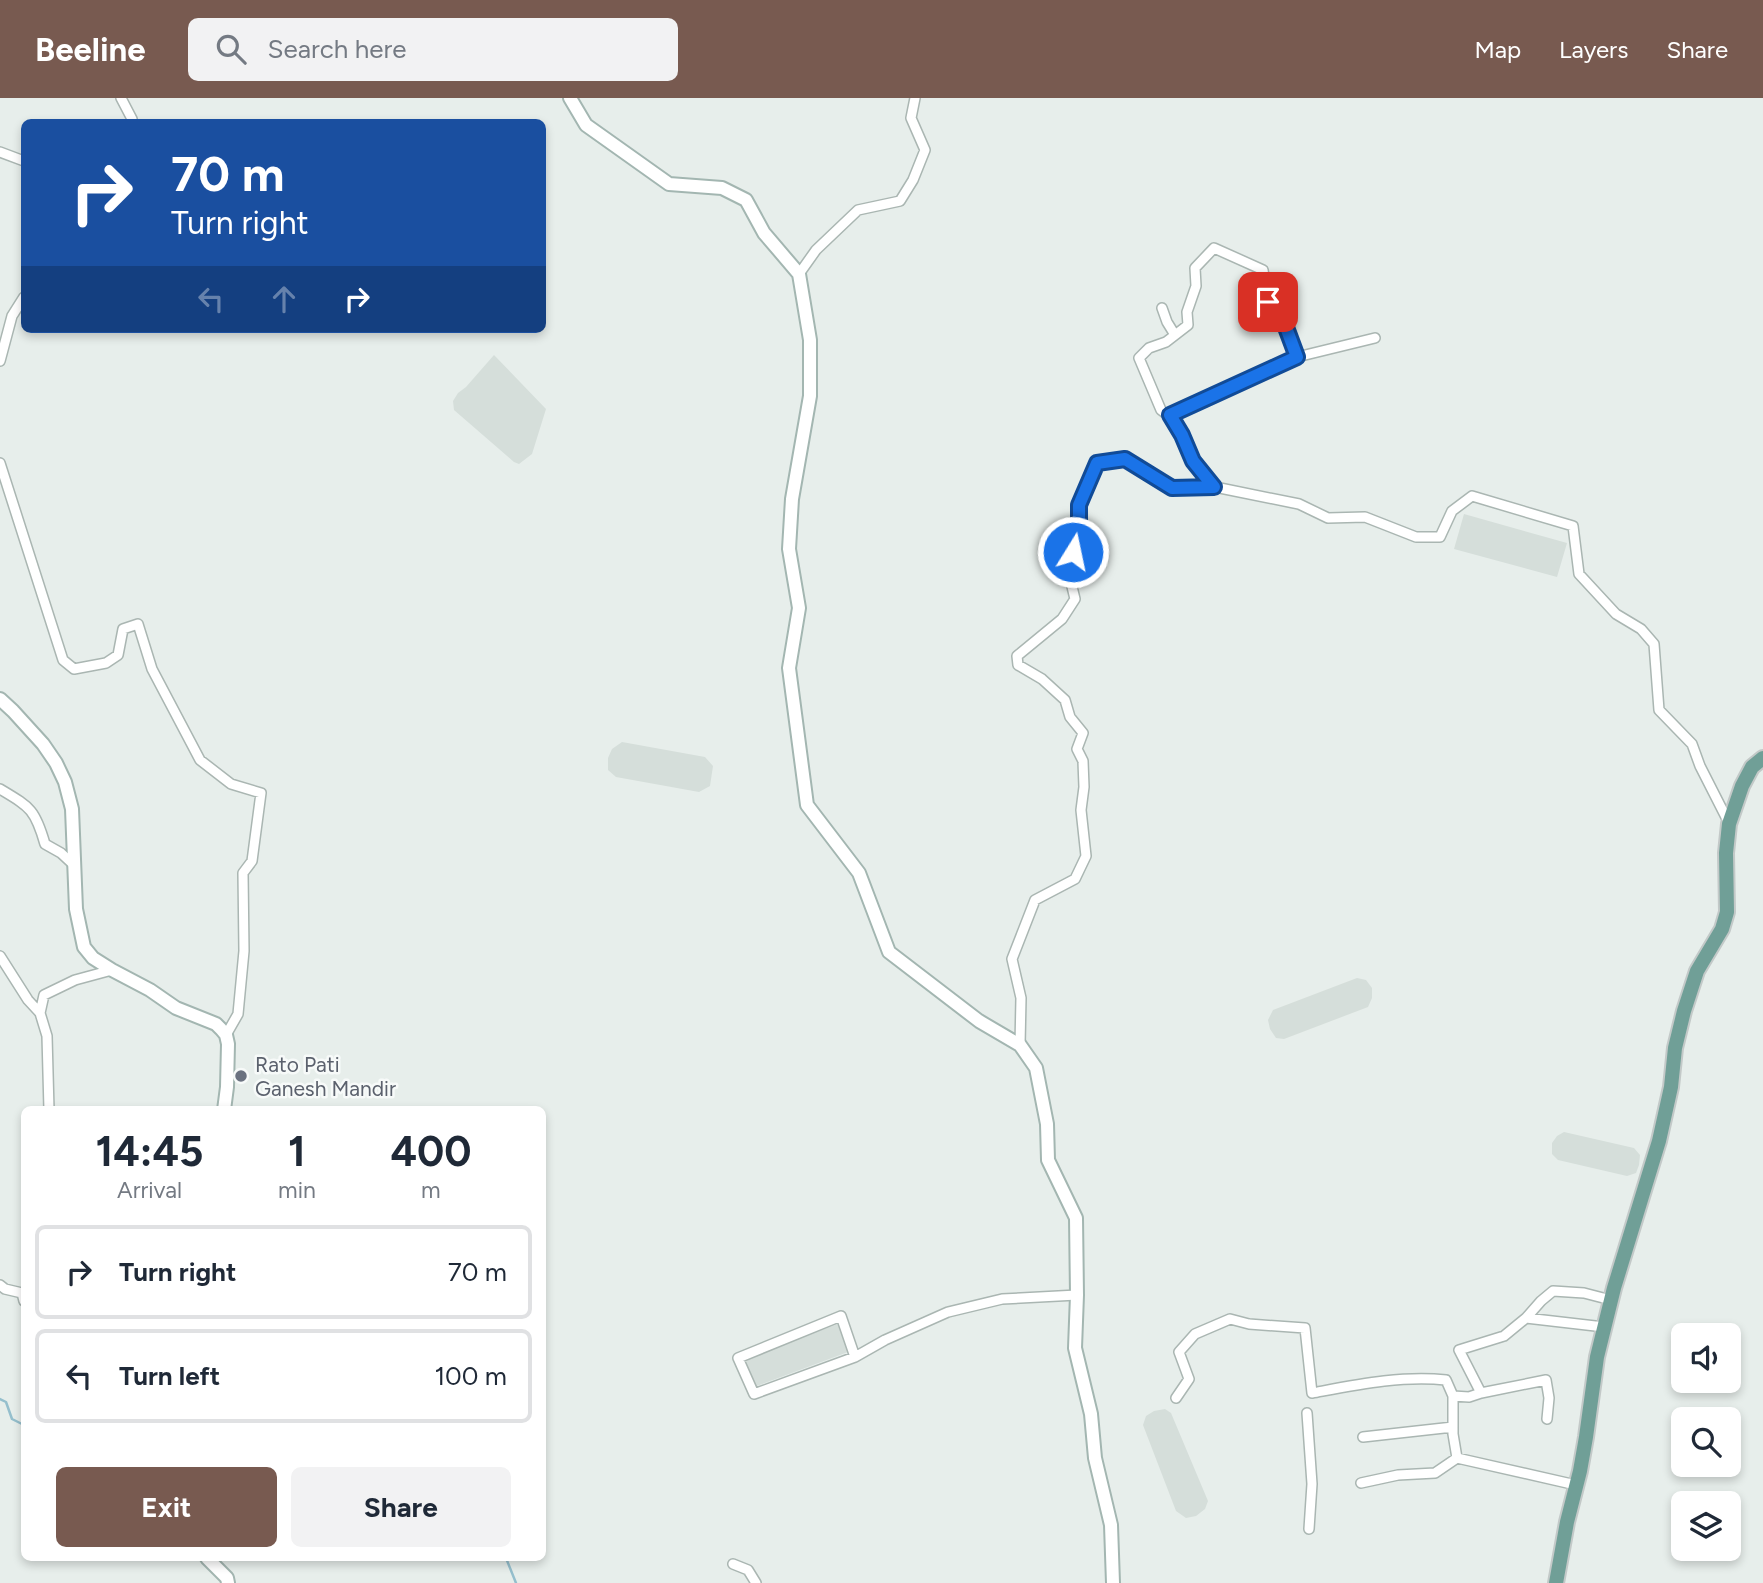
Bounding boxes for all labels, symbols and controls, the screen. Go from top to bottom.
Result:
search box [188,18,678,81]
text: Beeline [35,30,146,69]
icon: search [212,30,250,68]
text: Search here [268,33,406,65]
text: Map [1474,35,1521,64]
text: Layers [1559,35,1628,64]
text: Share [1666,35,1728,64]
text: 70 m [171,144,284,203]
icon: right [56,147,147,238]
text: Turn right [171,204,309,242]
pin [1238,272,1298,332]
icon: left [192,280,230,318]
icon: ahead [265,280,303,318]
icon: right [338,280,376,318]
icon: arrive [1249,283,1287,321]
position arrow [1036,515,1110,589]
place label: Rato Pati Ganesh Mandir [255,1052,396,1101]
marker: Rato Pati Ganesh Mandir [233,1068,249,1084]
text: 14:45 [96,1126,204,1177]
text: 1 [288,1126,306,1177]
text: 400 [390,1126,471,1177]
text: Arrival [117,1176,182,1204]
text: min [278,1176,316,1204]
text: m [421,1176,441,1204]
icon: right [60,1253,98,1291]
text: Turn right [119,1256,236,1288]
text: 70 m [448,1256,507,1288]
map controls [1671,1323,1741,1561]
button: sound [1671,1323,1741,1393]
icon: left [60,1357,98,1395]
text: Turn left [119,1360,220,1392]
text: 100 m [434,1360,507,1392]
button: search [1671,1407,1741,1477]
button: Exit [56,1467,277,1547]
button: Share [291,1467,511,1547]
button: layers [1671,1491,1741,1561]

